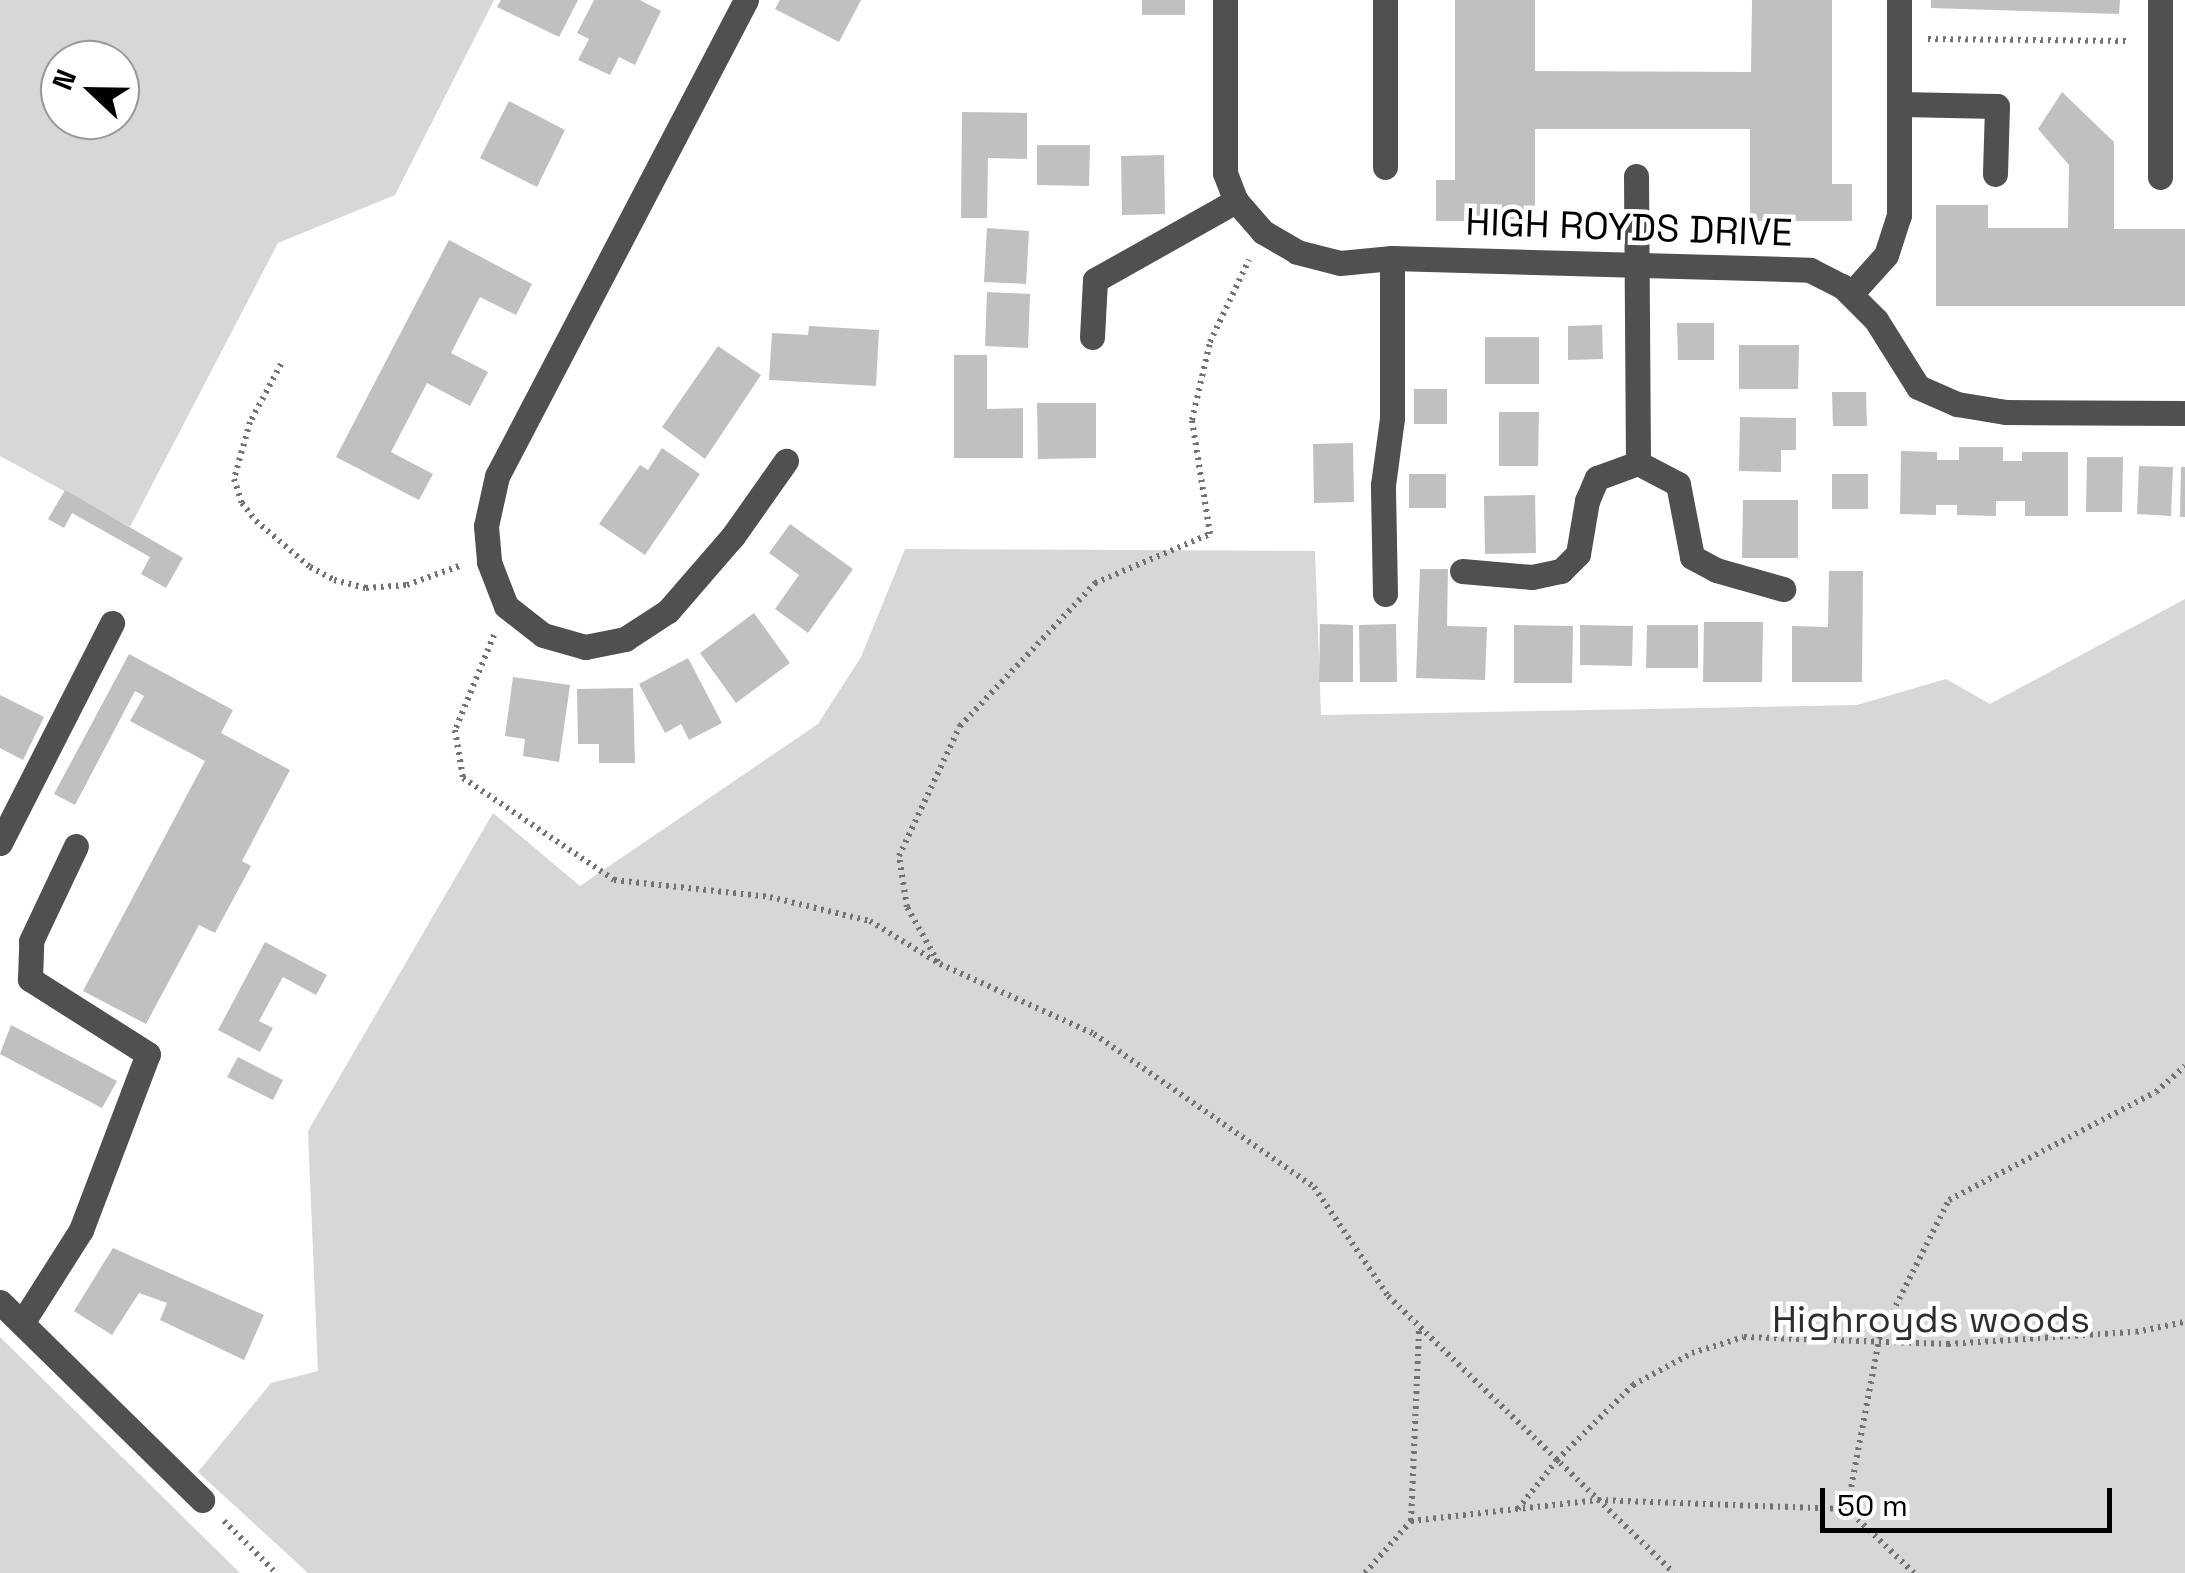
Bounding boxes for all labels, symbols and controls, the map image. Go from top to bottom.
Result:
north arrow [40,40,140,140]
text: N [44,64,84,95]
street label: HIGH ROYDS DRIVE [1465,200,1793,256]
park label: Highroyds woods [1772,1297,2090,1343]
scale bar [1825,1468,2118,1530]
text: 50 m [1837,1486,1908,1525]

